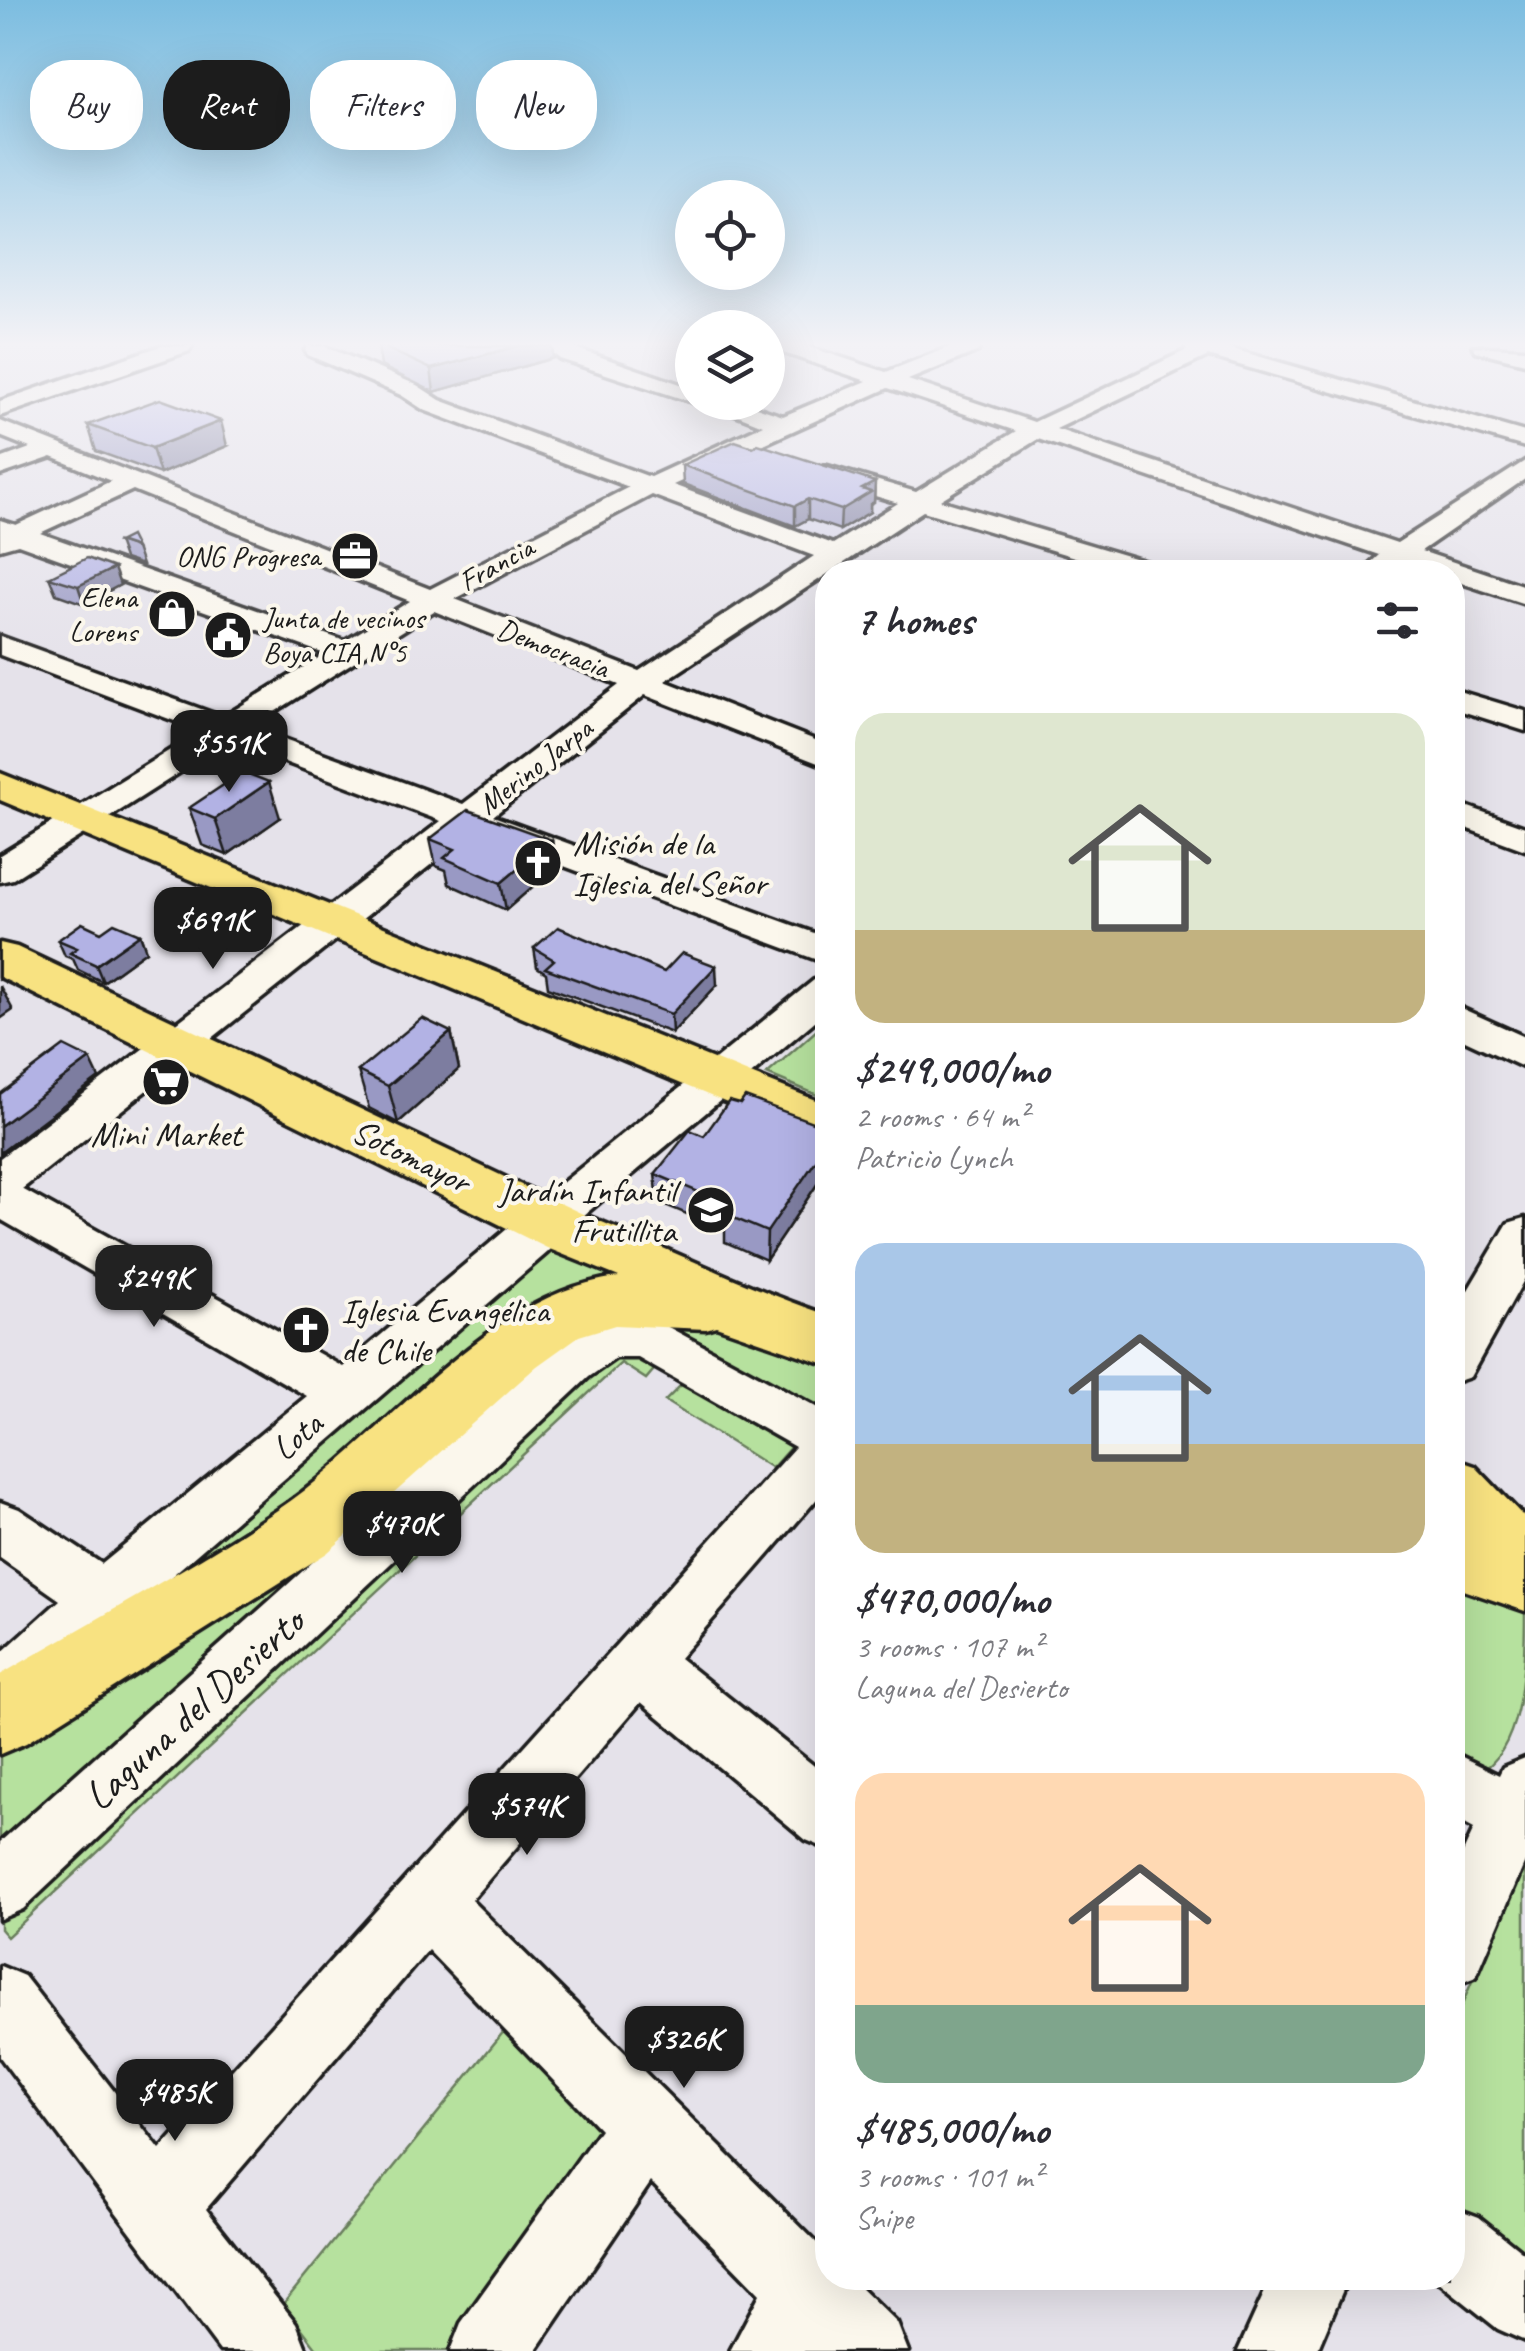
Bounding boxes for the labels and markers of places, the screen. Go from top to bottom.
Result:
office icon: ONG Progresa [329,530,381,582]
place label: ONG Progresa [176,537,323,575]
place label: Elena Lorens [69,578,140,650]
shop icon: Elena Lorens [146,588,198,640]
place label: Junta de vecinos Boya CIA N°5 [261,599,427,671]
public building icon: Junta de vecinos Boya CIA N°5 [202,609,254,661]
pin: $551K [159,710,299,795]
place label: Misión de la Iglesia del Señor [573,821,770,906]
church icon: Misión de la Iglesia del Señor [512,837,564,889]
pin: $691K [143,887,283,972]
supermarket icon: Mini Market [140,1056,192,1108]
place label: Mini Market [91,1112,245,1157]
place label: Jardín Infantil Frutillita [496,1168,682,1253]
school or university icon: Jardín Infantil Frutillita [685,1184,737,1236]
pin: $249K [84,1245,224,1330]
place label: Iglesia Evangélica de Chile [341,1288,551,1373]
church icon: Iglesia Evangélica de Chile [280,1304,332,1356]
pin: $470K [332,1491,472,1576]
pin: $574K [457,1773,597,1858]
pin: $326K [614,2006,754,2091]
pin: $485K [105,2059,245,2144]

